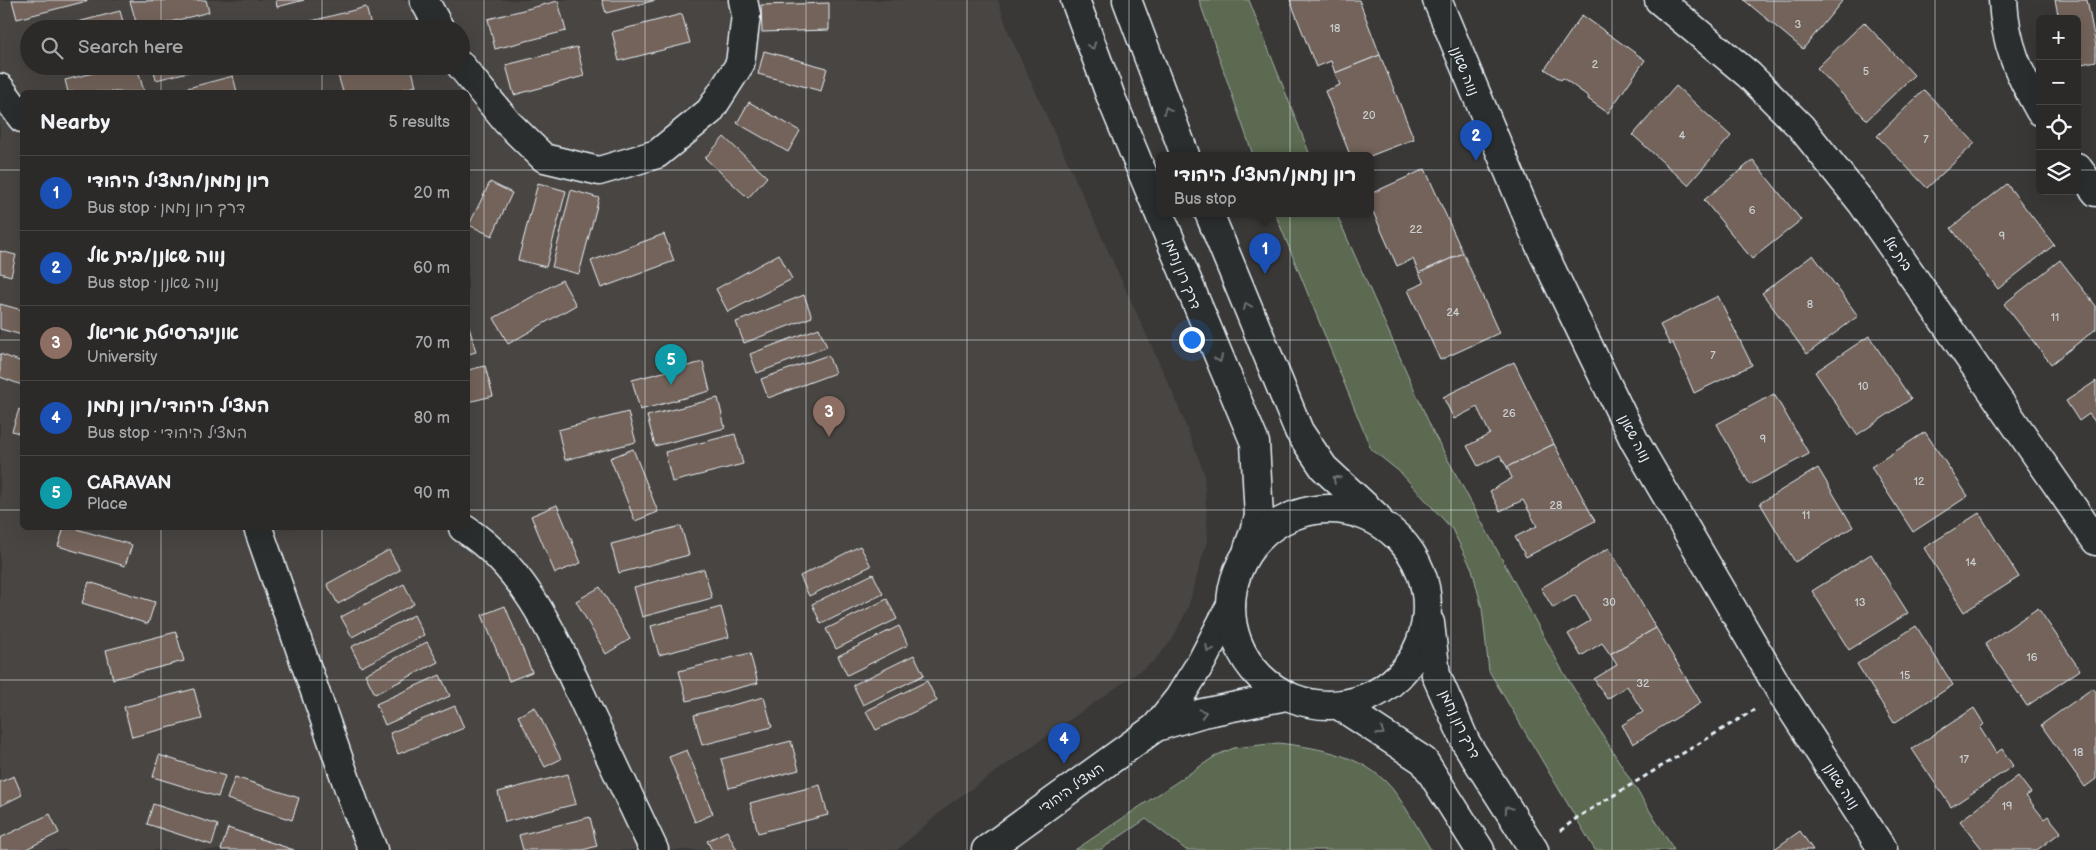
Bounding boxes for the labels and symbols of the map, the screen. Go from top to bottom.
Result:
house number: 3 [1795,18,1802,31]
house number: 18 [1330,22,1340,35]
one-way arrow [1086,41,1096,50]
street label: נווה שאנן [1447,44,1482,98]
house number: 2 [1592,58,1599,71]
house number: 5 [1863,65,1869,78]
one-way arrow [1163,106,1174,115]
house number: 20 [1363,109,1376,122]
pin: 2 [1460,120,1492,161]
house number: 4 [1679,129,1686,142]
house number: 7 [1923,133,1929,146]
house number: 6 [1749,204,1756,217]
house number: 22 [1410,223,1423,236]
house number: 9 [1999,230,2005,243]
pin: 1 [1249,233,1281,274]
street label: בית אל [1880,233,1916,274]
street label: דרך רון נחמן [1161,237,1204,312]
house number: 8 [1807,298,1813,311]
one-way arrow [1242,302,1252,310]
house number: 24 [1446,306,1460,319]
house number: 11 [2051,311,2059,324]
your location [1179,327,1205,353]
pin: 5 [655,344,687,385]
house number: 7 [1710,349,1716,362]
one-way arrow [1213,354,1223,362]
house number: 10 [1858,380,1869,393]
pin: 3 [813,396,845,437]
house number: 26 [1502,407,1516,420]
street label: נווה שאנן [1615,412,1654,465]
house number: 9 [1760,433,1766,446]
house number: 12 [1914,475,1925,488]
one-way arrow [1333,476,1342,485]
house number: 28 [1550,499,1562,512]
house number: 11 [1802,509,1810,522]
house number: 14 [1966,556,1977,569]
house number: 30 [1602,596,1616,609]
house number: 13 [1854,596,1866,609]
one-way arrow [1205,644,1215,653]
house number: 16 [2027,651,2038,664]
house number: 15 [1900,669,1910,682]
house number: 32 [1636,677,1650,690]
street label: דרך רון נחמן [1436,687,1483,761]
one-way arrow [1198,709,1206,719]
pin: 4 [1048,723,1080,764]
one-way arrow [1375,726,1384,736]
house number: 18 [2073,746,2083,759]
house number: 17 [1959,753,1969,766]
street label: המציל היהודי [1035,760,1107,817]
street label: נווה שאנן [1820,760,1863,812]
house number: 19 [2002,800,2012,813]
one-way arrow [1505,805,1514,815]

